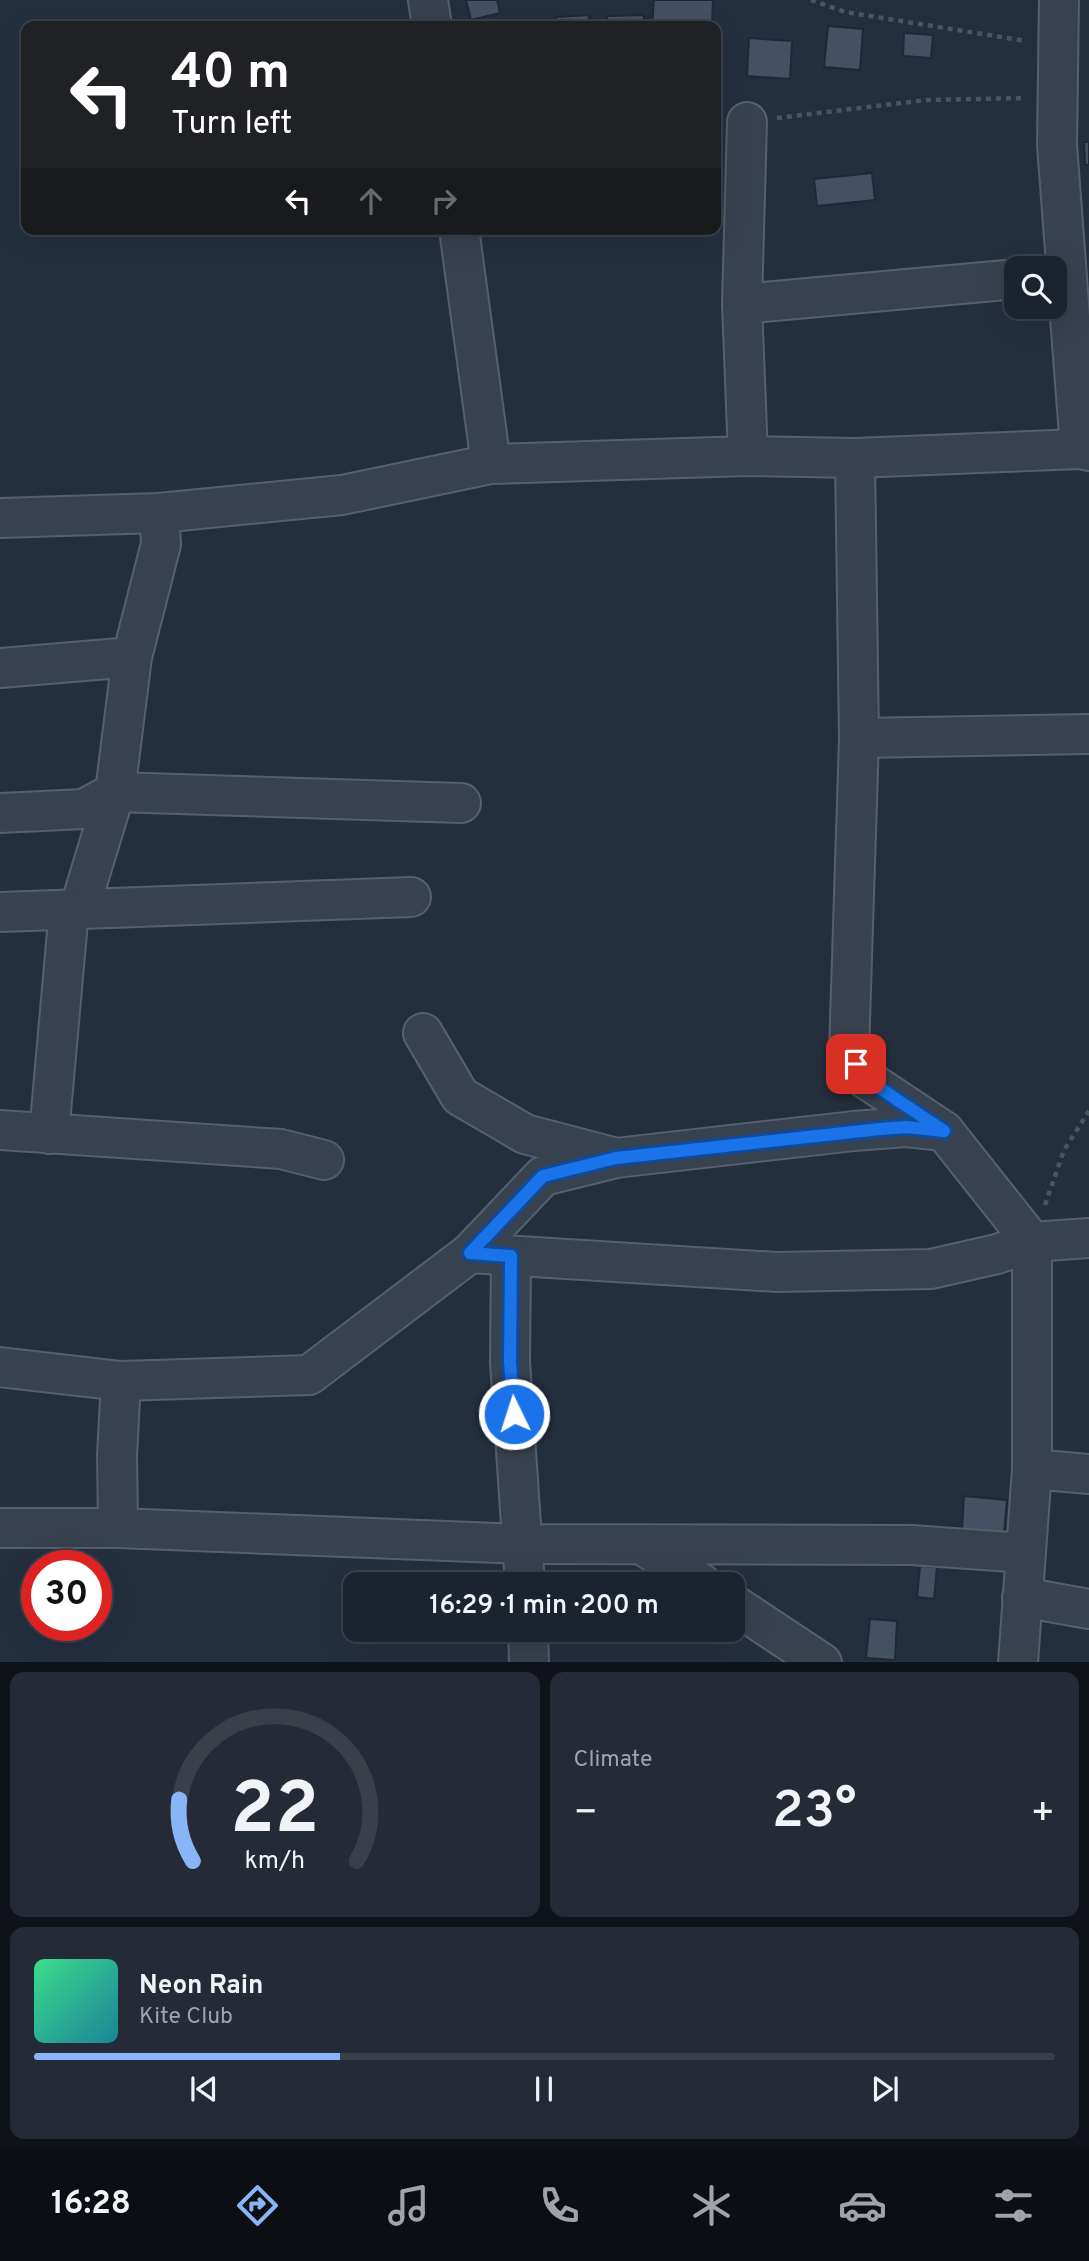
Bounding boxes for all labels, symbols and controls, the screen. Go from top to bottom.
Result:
text: 40 m [171,44,290,106]
icon: left [56,49,147,140]
text: Turn left [171,105,292,145]
icon: left [279,182,317,220]
icon: ahead [352,182,390,220]
icon: right [425,182,463,220]
map controls [1004,256,1067,319]
button: search [1004,256,1067,319]
pin [826,1034,886,1094]
icon: arrive [837,1045,875,1083]
position arrow [477,1377,551,1451]
speed limit sign: 30 [21,1550,112,1641]
text: 16:29 · 1 min · 200 m [429,1590,659,1623]
text: Climate [574,1746,652,1775]
text: 22 [230,1767,319,1859]
text: 23° [772,1780,857,1846]
text: − [574,1790,598,1839]
text: + [1030,1790,1055,1839]
text: km/h [244,1845,305,1877]
text: Neon Rain [139,1970,264,2003]
text: Kite Club [139,2003,233,2032]
icon: previous [185,2070,223,2108]
icon: pause [525,2070,563,2108]
icon: next [866,2070,904,2108]
icon: directions [233,2181,282,2230]
icon: music [384,2181,433,2230]
icon: phone [535,2181,584,2230]
icon: climate [687,2181,736,2230]
icon: car [838,2181,887,2230]
icon: filters [989,2181,1038,2230]
text: 16:28 [51,2185,131,2225]

